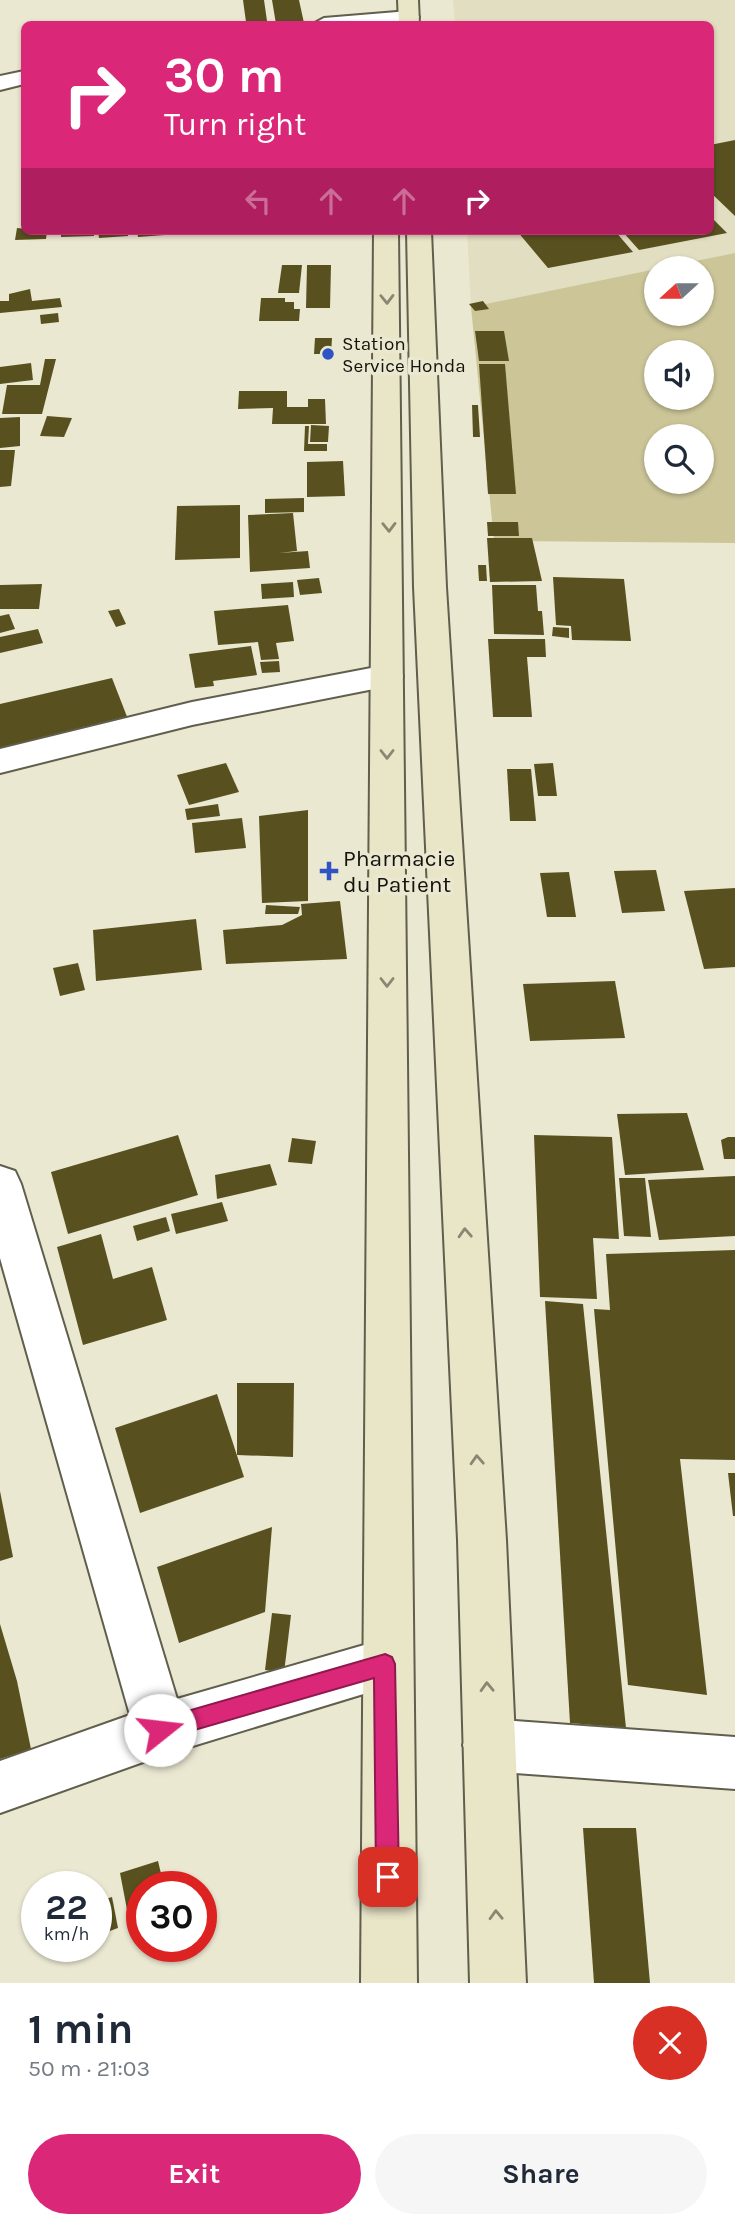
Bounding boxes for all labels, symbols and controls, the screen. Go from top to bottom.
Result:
text: 30 m [164,47,284,104]
icon: right [49,49,140,140]
text: Turn right [164,106,306,143]
icon: left [239,182,277,220]
icon: ahead [312,182,350,220]
icon: ahead [385,182,423,220]
icon: right [458,182,496,220]
north arrow [644,256,714,326]
map controls [644,256,714,494]
one-way arrow [379,294,395,305]
place label: Station Service Honda [342,333,466,377]
button: sound [644,340,714,410]
marker: Station Service Honda [320,346,336,362]
button: search [644,424,714,494]
one-way arrow [381,522,397,532]
one-way arrow [379,749,395,760]
place label: Pharmacie du Patient [343,845,455,898]
marker: Pharmacie du Patient [321,863,337,879]
one-way arrow [379,977,395,987]
one-way arrow [458,1227,473,1238]
one-way arrow [470,1454,485,1465]
one-way arrow [479,1682,495,1692]
position arrow [123,1693,197,1767]
pin [358,1847,418,1907]
icon: arrive [369,1858,407,1896]
speed limit sign: 30 [126,1871,217,1962]
text: 22 [45,1887,88,1928]
one-way arrow [488,1909,503,1920]
text: km/h [44,1923,89,1945]
text: 1 min [28,2004,133,2054]
button: close [633,2006,707,2080]
text: 50 m · 21:03 [28,2055,150,2082]
button: Exit [28,2134,361,2214]
button: Share [375,2134,707,2214]

